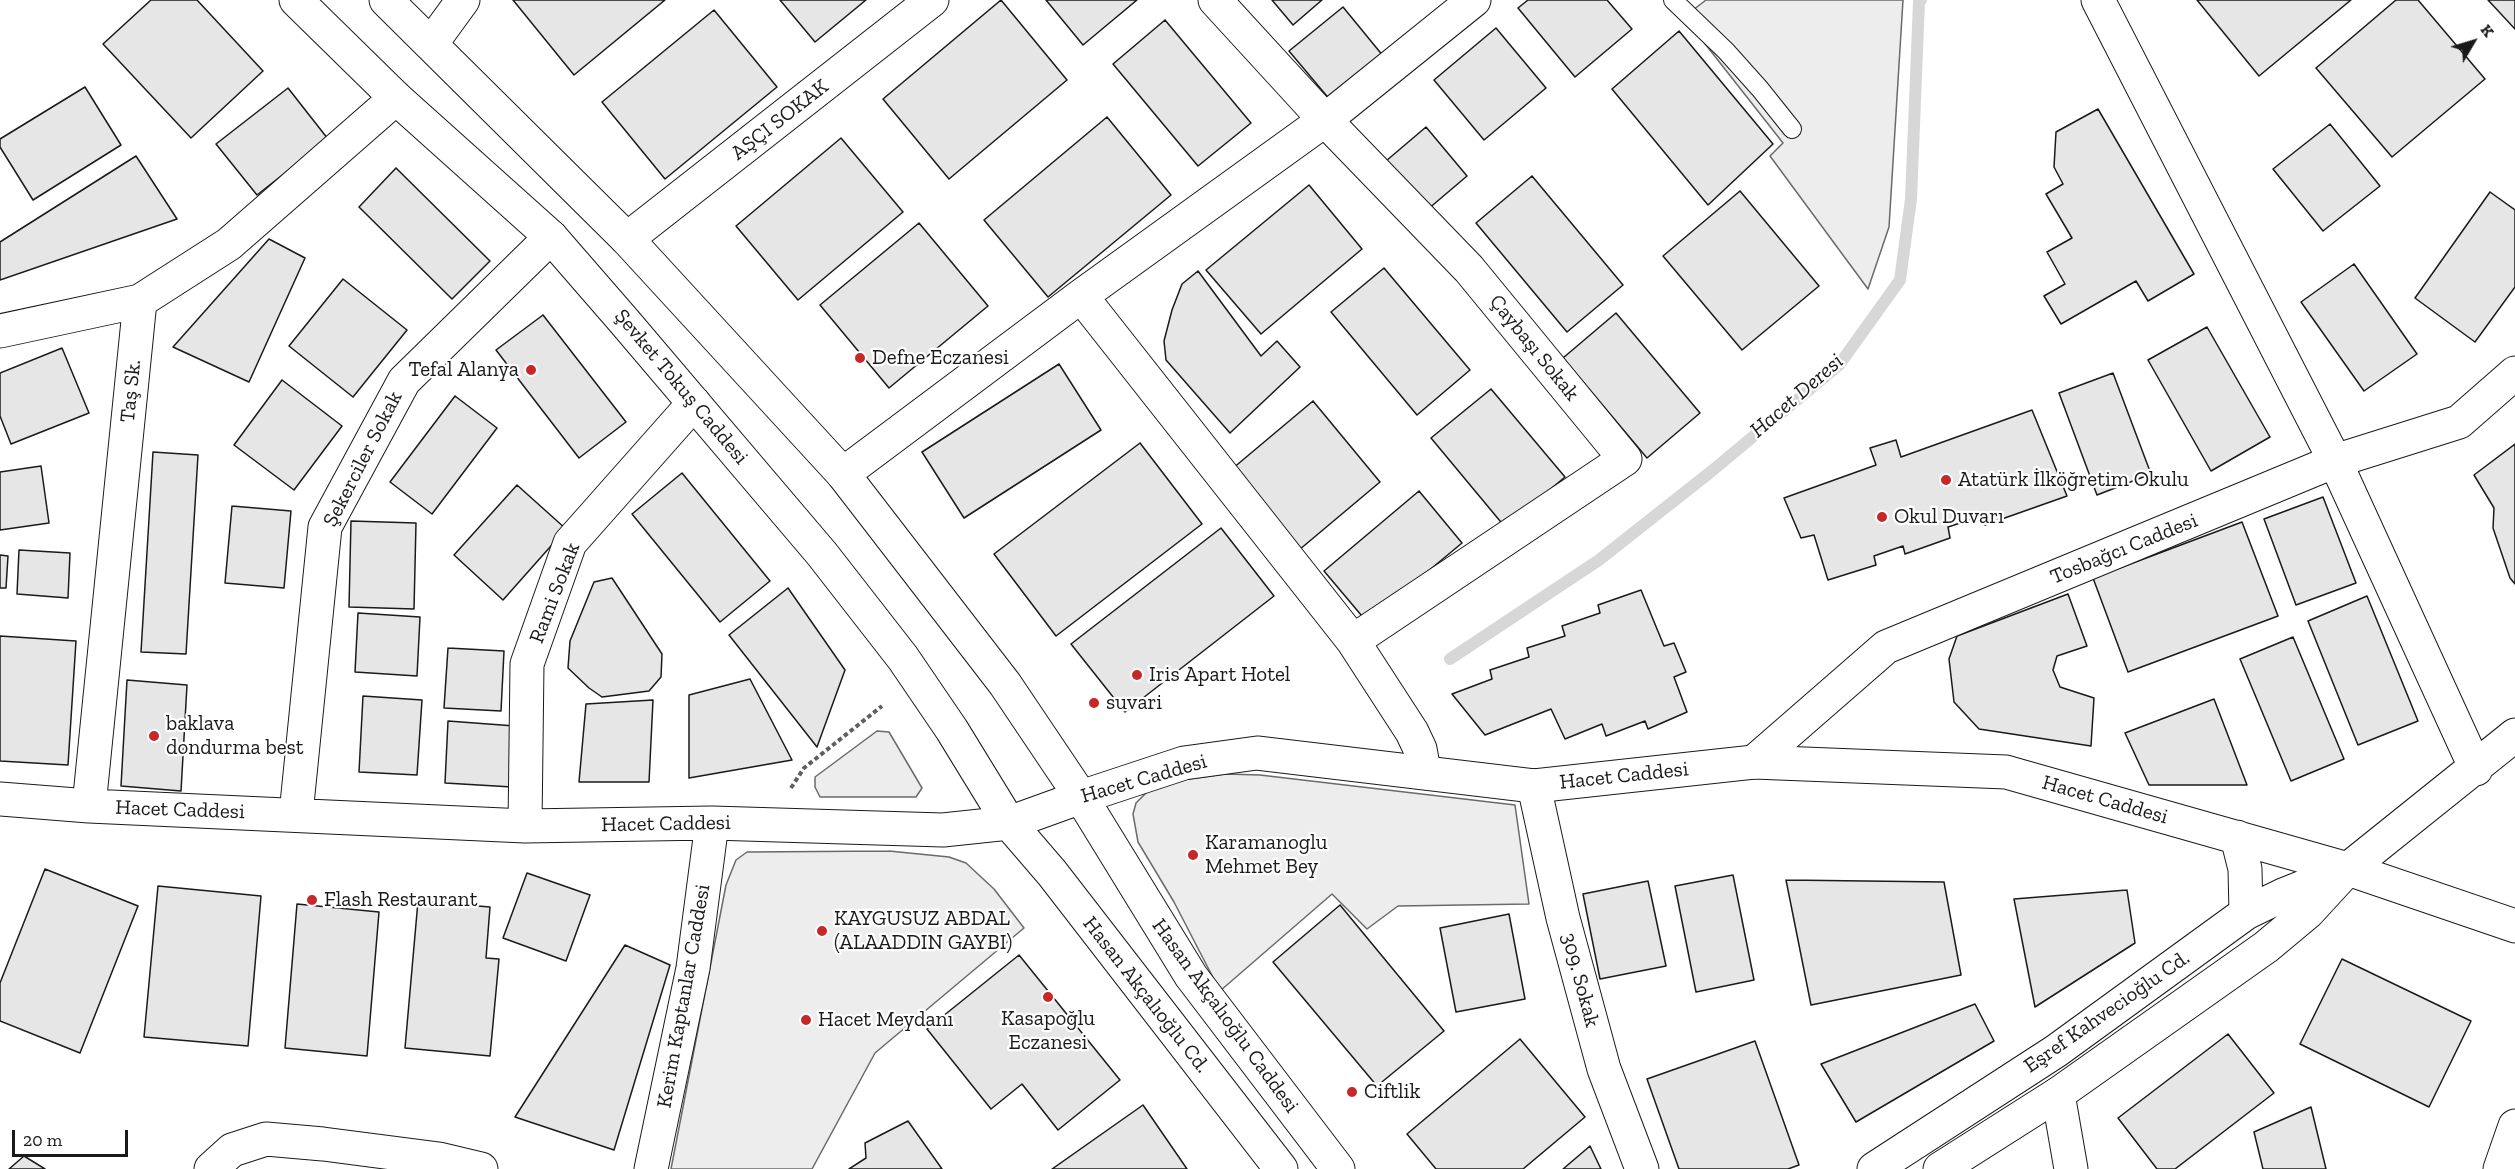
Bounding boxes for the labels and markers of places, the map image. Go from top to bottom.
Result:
place label: Defne Eczanesi [872,345,1009,371]
marker: Defne Eczanesi [853,351,867,365]
place label: Tefal Alanya [408,357,519,383]
marker: Tefal Alanya [524,363,538,377]
place label: Atatürk İlköğretim Okulu [1958,467,2189,493]
marker: Atatürk İlköğretim Okulu [1939,473,1953,487]
place label: Okul Duvarı [1894,504,2004,530]
marker: Okul Duvarı [1875,510,1889,524]
place label: Iris Apart Hotel [1149,662,1290,688]
marker: Iris Apart Hotel [1130,668,1144,682]
place label: suvari [1106,690,1162,716]
marker: suvari [1087,696,1101,710]
place label: baklava dondurma best [166,711,304,761]
marker: baklava dondurma best [147,729,161,743]
place label: Karamanoglu Mehmet Bey [1205,830,1328,880]
marker: Karamanoglu Mehmet Bey [1186,848,1200,862]
place label: Flash Restaurant [324,887,477,913]
marker: Flash Restaurant [305,893,319,907]
place label: KAYGUSUZ ABDAL (ALAADDIN GAYBI) [834,906,1012,956]
marker: KAYGUSUZ ABDAL (ALAADDIN GAYBI) [815,924,829,938]
marker: Kasapoğlu Eczanesi [1041,990,1055,1004]
place label: Kasapoğlu Eczanesi [1001,1006,1095,1056]
place label: Hacet Meydanı [818,1007,953,1033]
marker: Hacet Meydanı [799,1013,813,1027]
place label: Ciftlik [1364,1079,1420,1105]
marker: Ciftlik [1345,1085,1359,1099]

